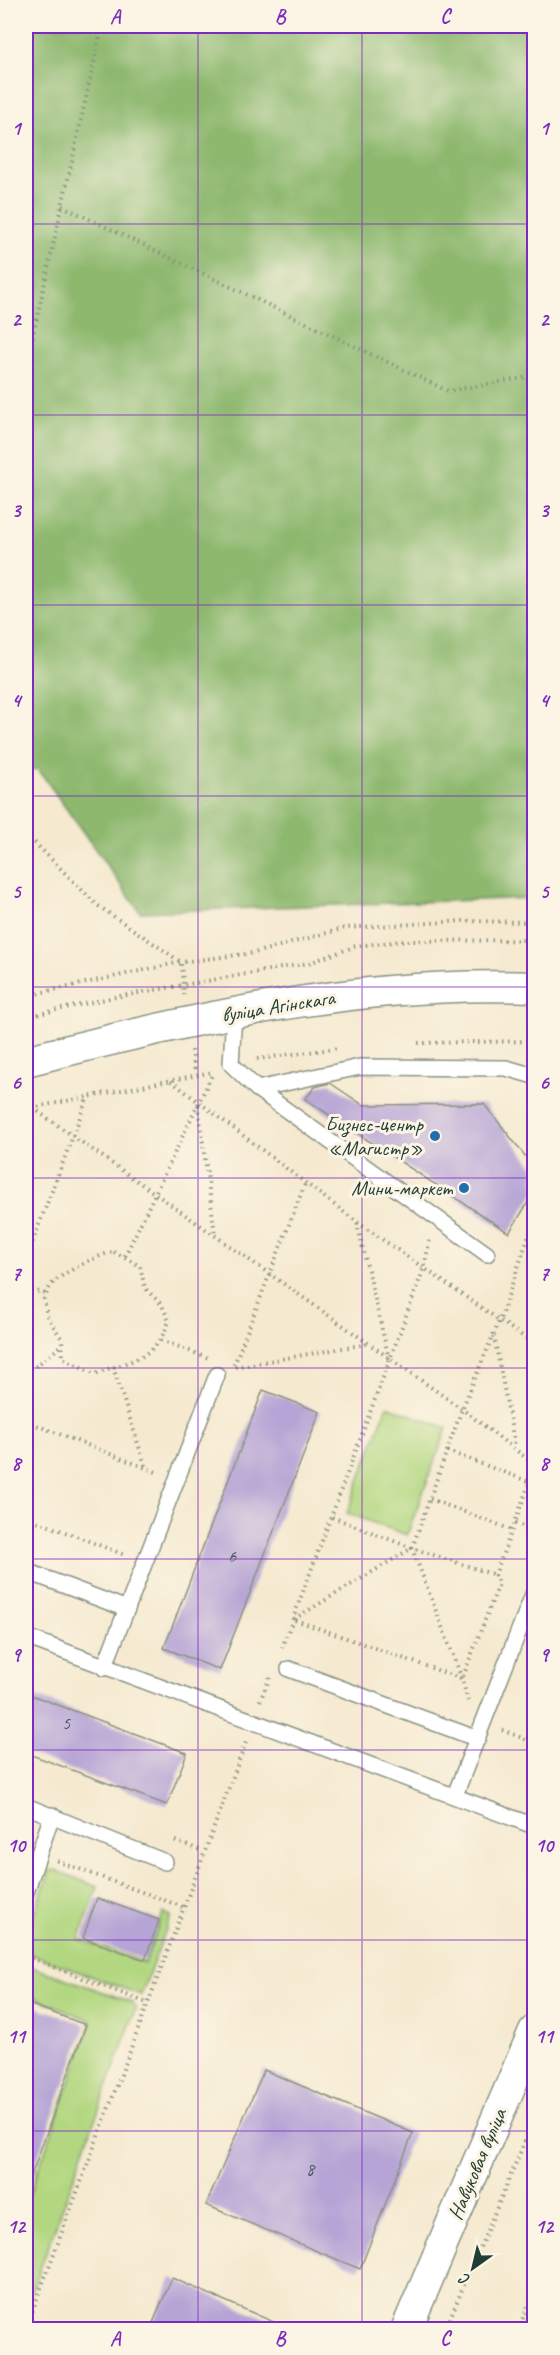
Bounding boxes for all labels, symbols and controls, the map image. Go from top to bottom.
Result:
text: A [110,4,122,29]
text: B [275,4,287,29]
text: C [440,4,452,29]
text: 1 [12,116,23,141]
text: 1 [540,116,551,141]
text: 2 [12,307,23,332]
text: 2 [540,307,551,332]
text: 3 [12,498,23,523]
text: 3 [540,498,551,523]
text: 4 [12,688,24,713]
text: 4 [540,688,552,713]
text: 5 [12,879,23,904]
text: 5 [540,879,551,904]
street label: вуліца Агінскага [220,984,338,1028]
text: 6 [11,1070,22,1095]
text: 6 [539,1070,550,1095]
place label: Бизнес-центр «Магистр» [325,1111,424,1161]
marker: Бизнес-центр «Магистр» [428,1129,442,1143]
place label: Мини-маркет [351,1175,453,1201]
marker: Мини-маркет [457,1181,471,1195]
text: 7 [12,1261,23,1286]
text: 7 [540,1261,551,1286]
text: 8 [12,1451,24,1476]
text: 8 [540,1451,552,1476]
house number: 6 [228,1545,237,1567]
text: 9 [12,1642,23,1667]
text: 9 [540,1642,551,1667]
house number: 5 [62,1712,71,1734]
text: 10 [7,1833,27,1858]
text: 10 [535,1833,555,1858]
text: 11 [7,2024,27,2049]
text: 11 [535,2024,555,2049]
street label: Навуковая вуліца [442,2103,513,2224]
house number: 8 [306,2158,316,2180]
text: 12 [7,2214,27,2239]
text: 12 [535,2214,555,2239]
north arrow [443,2238,503,2298]
text: С [455,2268,474,2290]
text: A [110,2326,122,2351]
text: B [275,2326,287,2351]
text: C [440,2326,452,2351]

